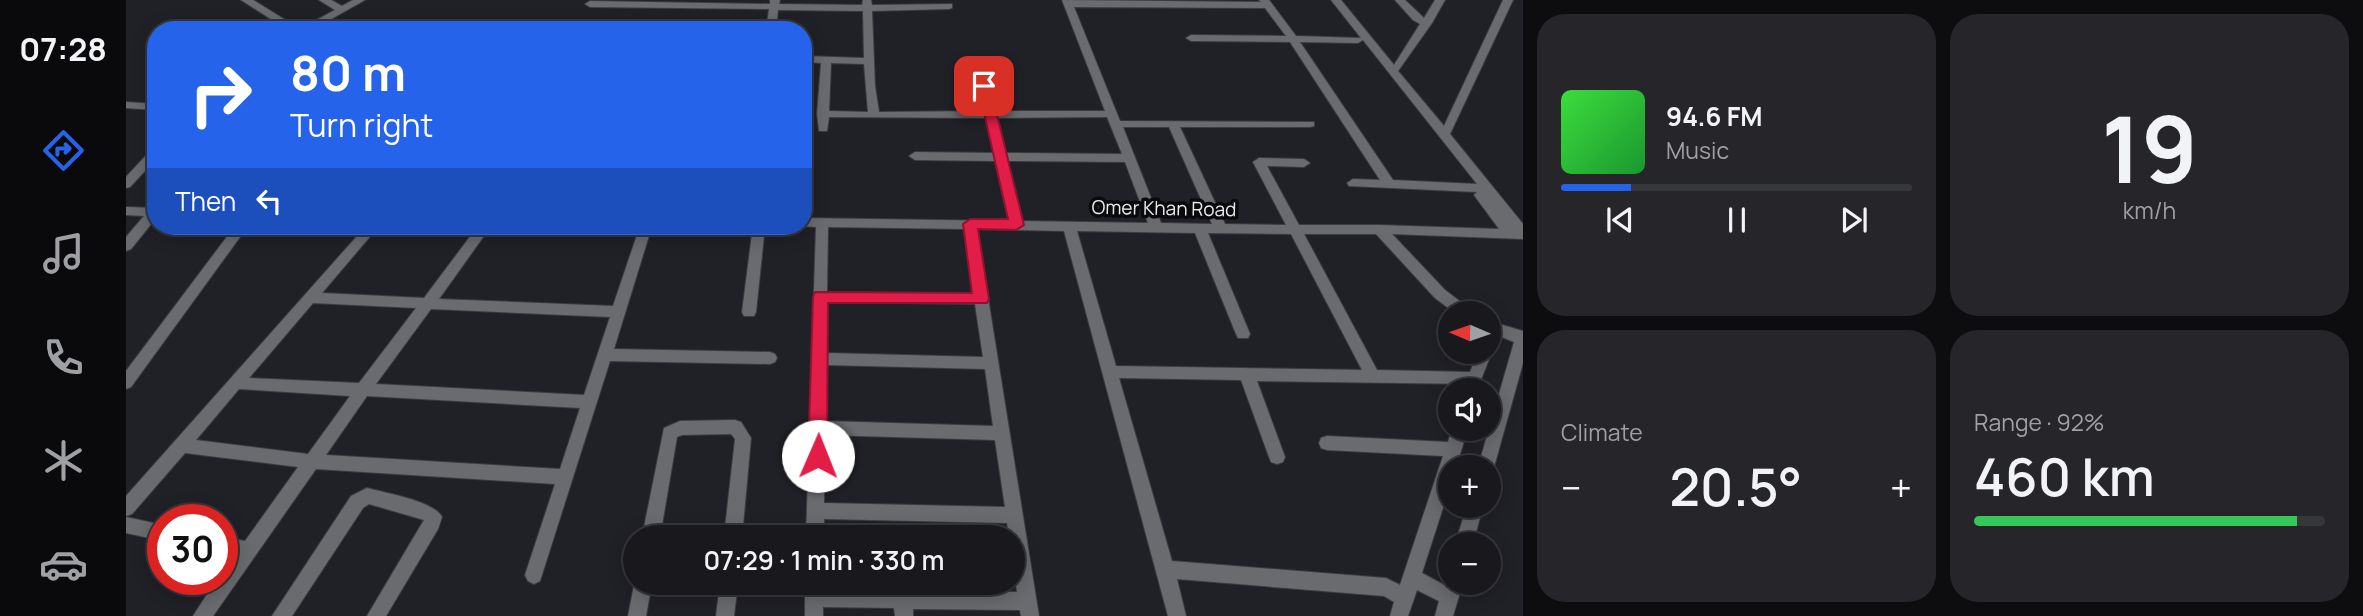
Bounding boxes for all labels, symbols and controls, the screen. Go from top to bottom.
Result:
text: 07:28 [19,27,107,71]
text: 80 m [290,39,406,106]
icon: right [175,49,266,140]
pin [954,56,1014,116]
icon: arrive [965,67,1003,105]
text: 19 [2101,86,2198,210]
text: 94.6 FM [1666,98,1763,134]
text: Turn right [290,103,433,147]
icon: directions [39,126,88,175]
text: Music [1666,134,1729,166]
icon: left [250,182,288,220]
text: Then [175,183,236,219]
street label: Omer Khan Road [1091,194,1237,222]
text: km/h [2123,194,2176,226]
icon: previous [1601,201,1639,239]
icon: pause [1718,201,1756,239]
icon: next [1835,201,1873,239]
icon: music [39,229,88,278]
north arrow [1438,301,1502,364]
map controls [1438,301,1501,595]
icon: phone [39,333,88,382]
button: sound [1438,378,1501,441]
text: Range · 92% [1974,406,2105,438]
text: Climate [1561,416,1643,448]
position arrow [781,419,855,493]
icon: climate [39,436,88,485]
text: 460 km [1974,441,2155,512]
text: 20.5° [1670,451,1802,522]
button: + [1438,455,1501,518]
text: − [1561,461,1582,513]
text: + [1890,461,1912,513]
speed limit sign: 30 [147,504,238,595]
button: − [1438,532,1501,595]
icon: car [39,540,88,589]
text: 07:29 · 1 min · 330 m [704,542,944,578]

